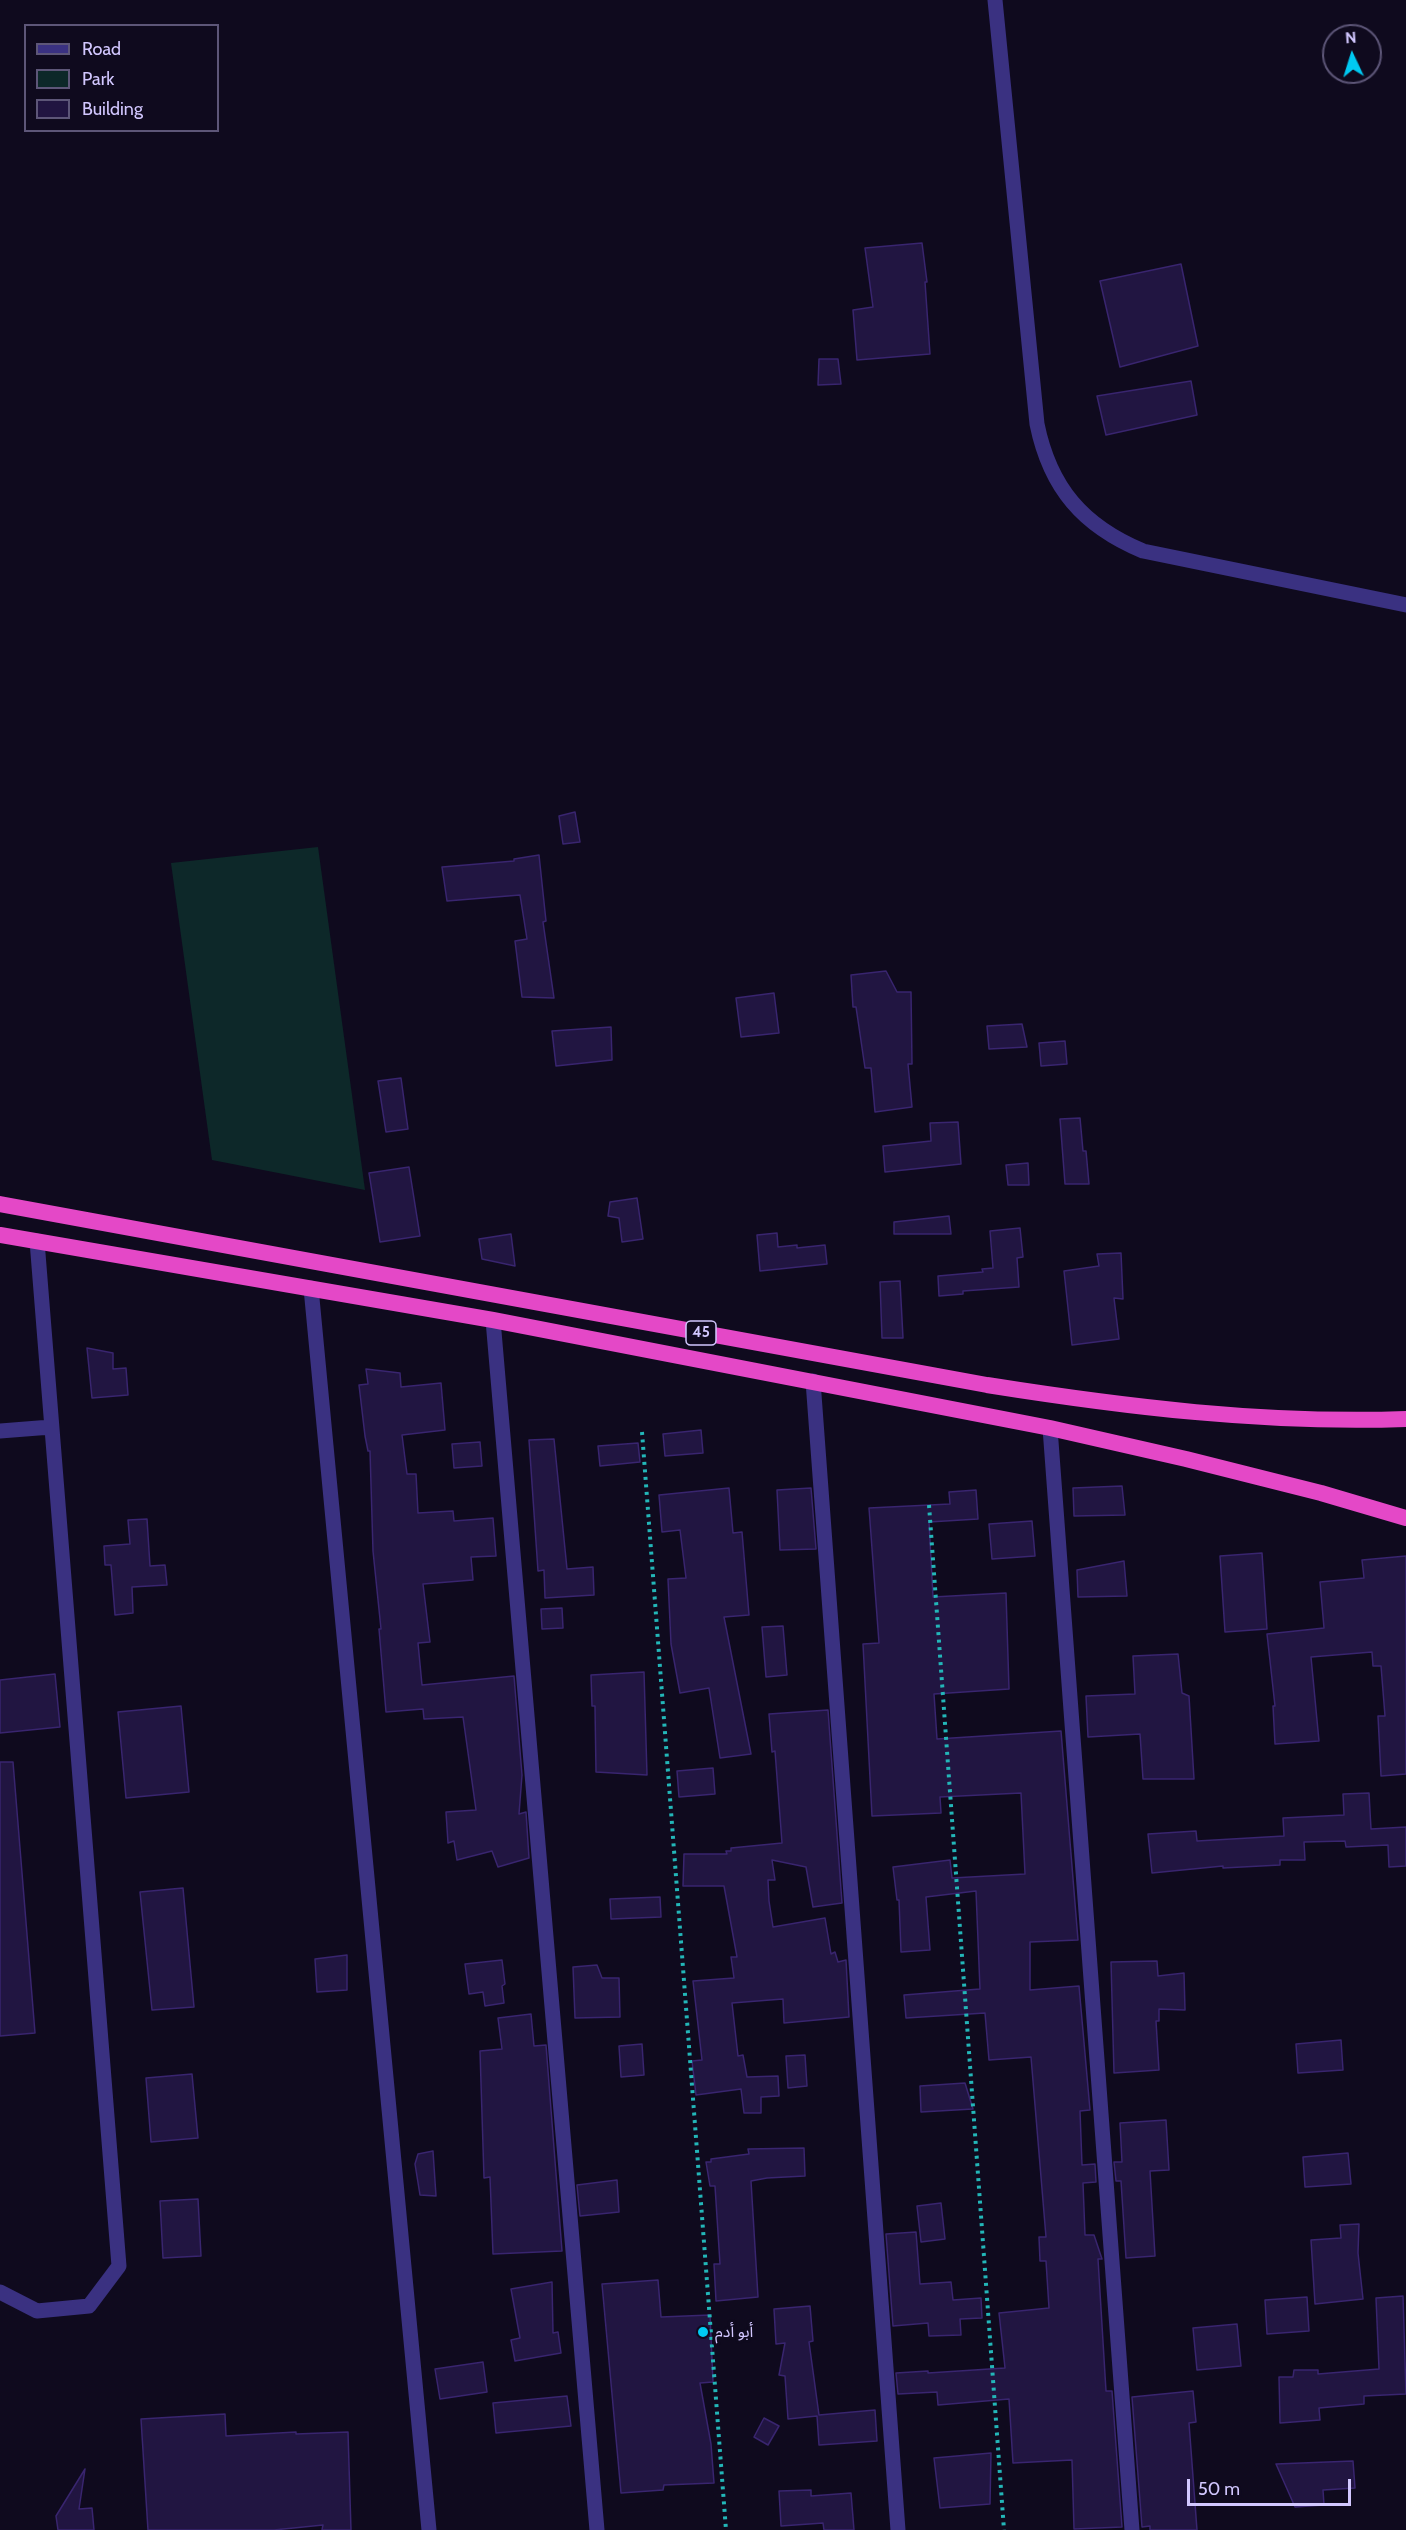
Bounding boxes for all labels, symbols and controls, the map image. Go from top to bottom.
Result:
legend [24,24,219,132]
north arrow [1322,24,1382,84]
text: N [1345,28,1357,47]
text: Road [82,38,121,60]
text: Park [82,68,114,90]
text: Building [82,98,143,120]
road number: 45 [686,1321,716,1345]
place label: أبو أدم [715,2322,753,2342]
marker: أبو أدم [696,2325,710,2339]
scale bar [1190,2467,1354,2505]
text: 50 m [1198,2478,1240,2500]

